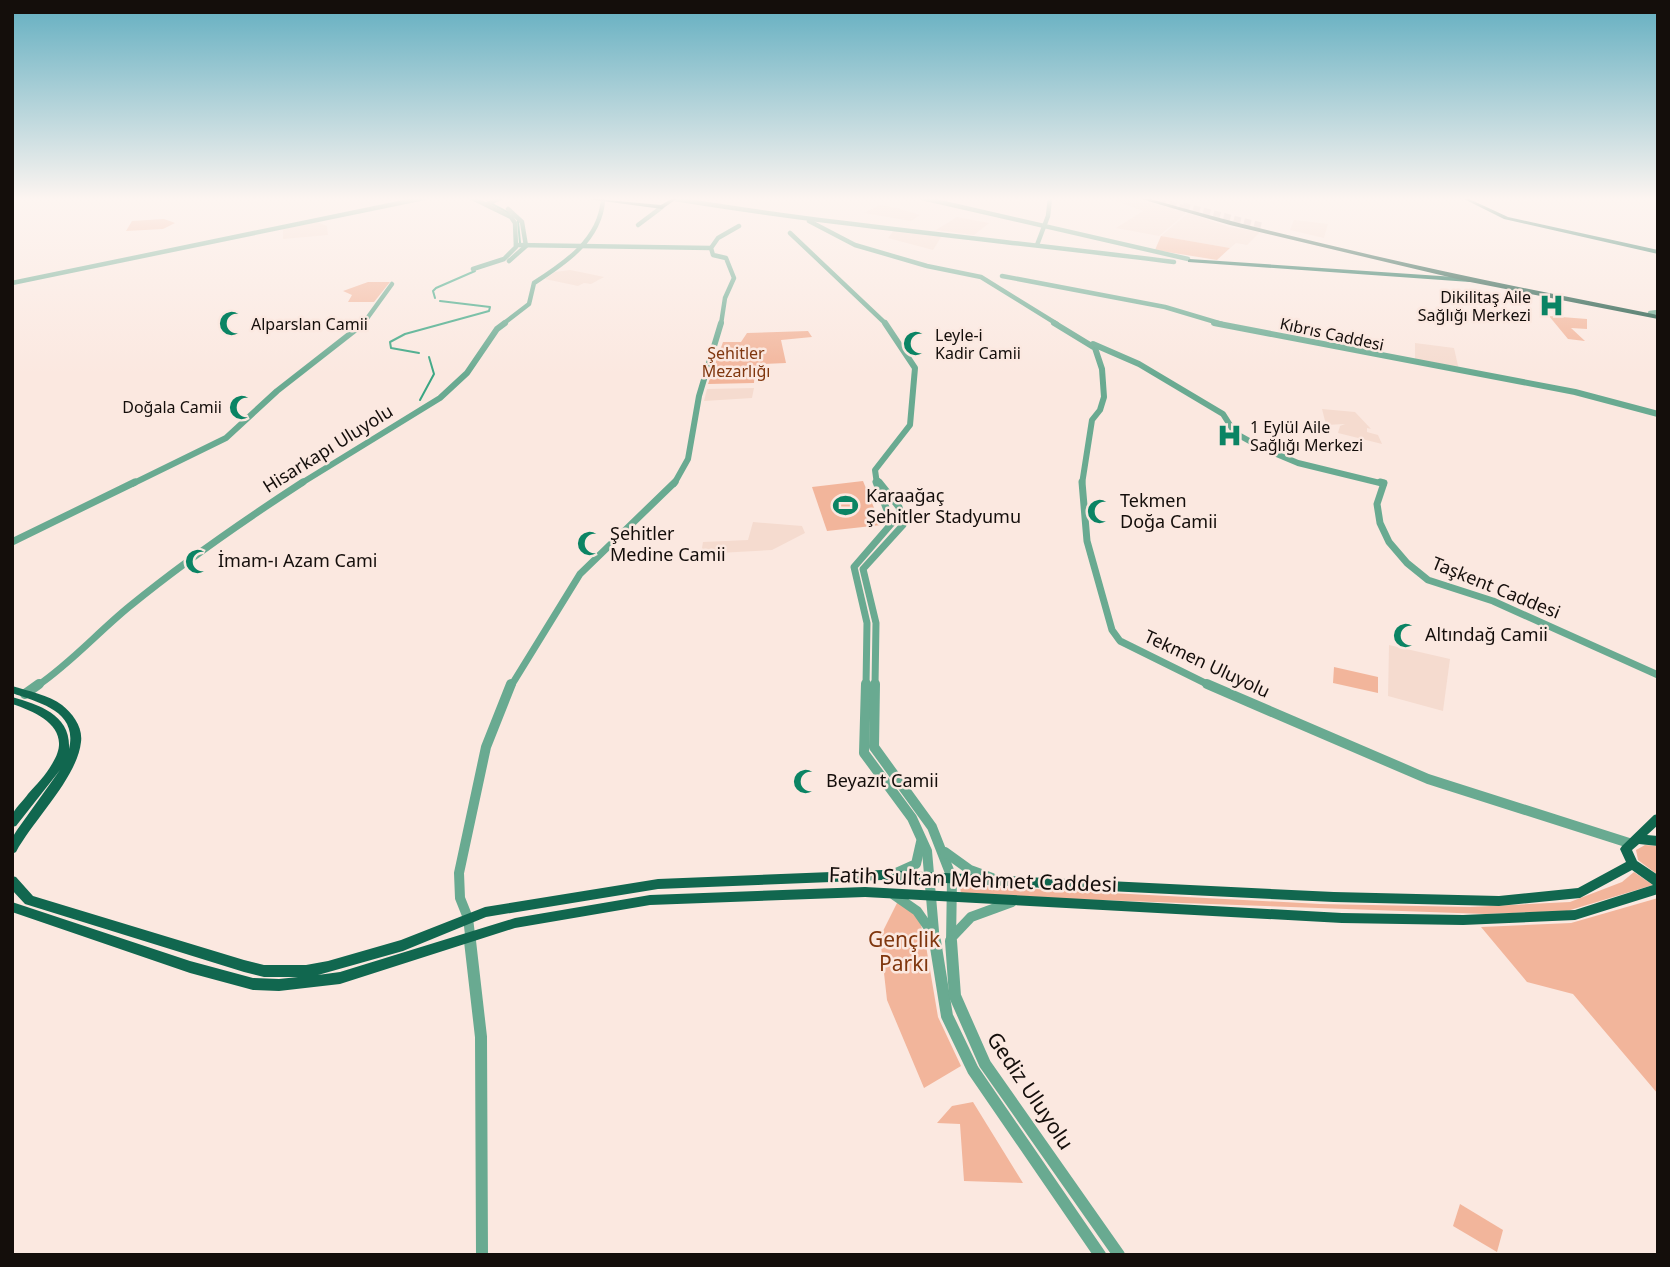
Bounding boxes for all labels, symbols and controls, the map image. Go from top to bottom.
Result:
place label: Dikilitaş Aile Sağlığı Merkezi [1418,286,1531,326]
hospital icon: Dikilitaş Aile Sağlığı Merkezi [1537,292,1565,320]
mosque icon: Alparslan Camii [217,310,245,338]
street label: Kıbrıs Caddesi [1278,312,1386,356]
place label: Alparslan Camii [251,313,368,335]
place label: Leyle-i Kadir Camii [935,324,1021,364]
mosque icon: Leyle-i Kadir Camii [901,330,929,358]
park label: Şehitler Mezarlığı [702,342,770,382]
mosque icon: Doğala Camii [228,393,256,421]
place label: Doğala Camii [122,396,222,418]
street label: Hisarkapı Uluyolu [258,398,397,498]
place label: 1 Eylül Aile Sağlığı Merkezi [1250,416,1363,456]
hospital icon: 1 Eylül Aile Sağlığı Merkezi [1216,422,1244,450]
place label: Karaağaç Şehitler Stadyumu [866,483,1021,528]
place label: Tekmen Doğa Camii [1120,488,1217,533]
sports icon: Karaağaç Şehitler Stadyumu [832,492,860,520]
mosque icon: Tekmen Doğa Camii [1086,497,1114,525]
place label: Şehitler Medine Camii [610,521,726,566]
mosque icon: Şehitler Medine Camii [576,530,604,558]
mosque icon: İmam-ı Azam Cami [184,547,212,575]
place label: İmam-ı Azam Cami [218,548,378,572]
street label: Taşkent Caddesi [1429,550,1564,624]
mosque icon: Altındağ Camii [1391,621,1419,649]
place label: Altındağ Camii [1425,622,1548,646]
street label: Tekmen Uluyolu [1141,623,1274,703]
mosque icon: Beyazıt Camii [792,767,820,795]
place label: Beyazıt Camii [826,768,939,792]
street label: Fatih Sultan Mehmet Caddesi [828,860,1118,898]
park label: Gençlik Parkı [868,925,941,977]
street label: Gediz Uluyolu [981,1026,1081,1155]

